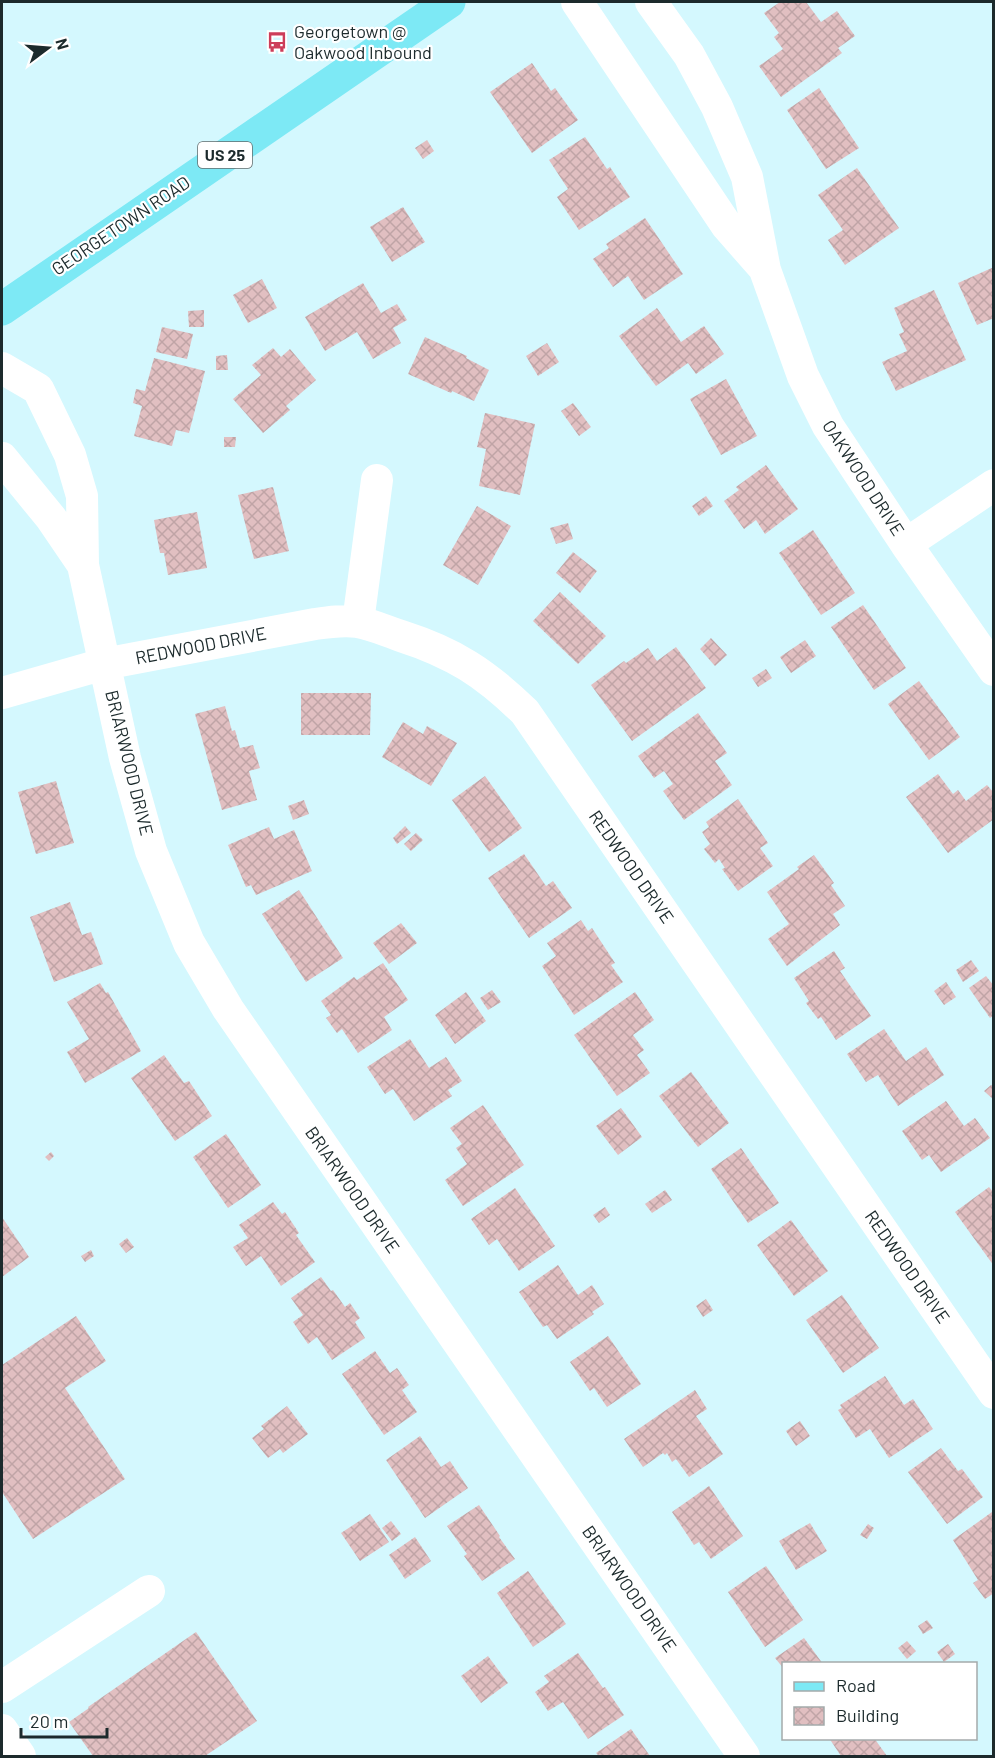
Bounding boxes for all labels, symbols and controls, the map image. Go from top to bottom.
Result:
north arrow [18,18,78,78]
place label: Georgetown @ Oakwood Inbound [294,20,432,63]
bus stop icon: Georgetown @ Oakwood Inbound [265,30,289,54]
text: N [52,36,73,51]
road number: US 25 [198,142,252,168]
street label: GEORGETOWN ROAD [47,171,194,280]
street label: OAKWOOD DRIVE [818,415,909,539]
street label: REDWOOD DRIVE [133,622,268,669]
street label: BRIARWOOD DRIVE [101,688,159,838]
street label: REDWOOD DRIVE [585,806,679,927]
street label: BRIARWOOD DRIVE [301,1122,405,1257]
street label: REDWOOD DRIVE [861,1206,955,1327]
street label: BRIARWOOD DRIVE [578,1521,682,1656]
legend [782,1662,977,1740]
text: Road [836,1674,876,1696]
scale bar [21,1701,106,1739]
text: Building [836,1704,899,1726]
text: 20 m [30,1710,68,1732]

